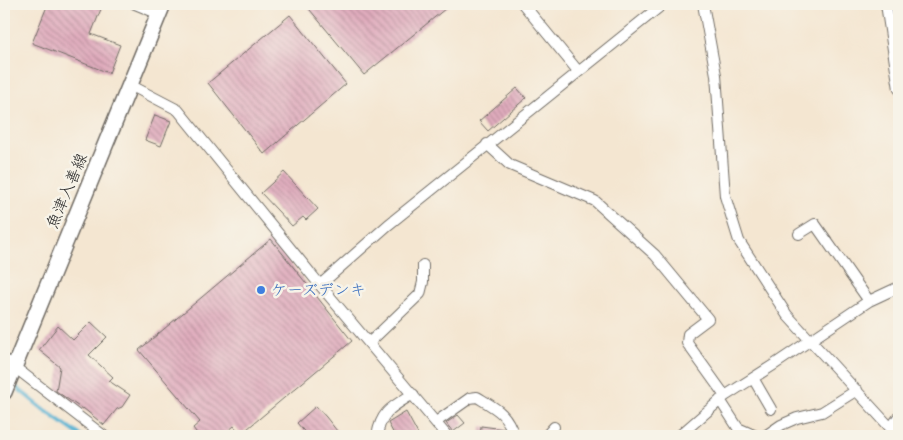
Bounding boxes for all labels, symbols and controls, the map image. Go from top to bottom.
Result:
street label: 魚津入善線 [42,150,92,232]
place label: ケーズデンキ [271,280,366,300]
marker: ケーズデンキ [255,284,267,296]

